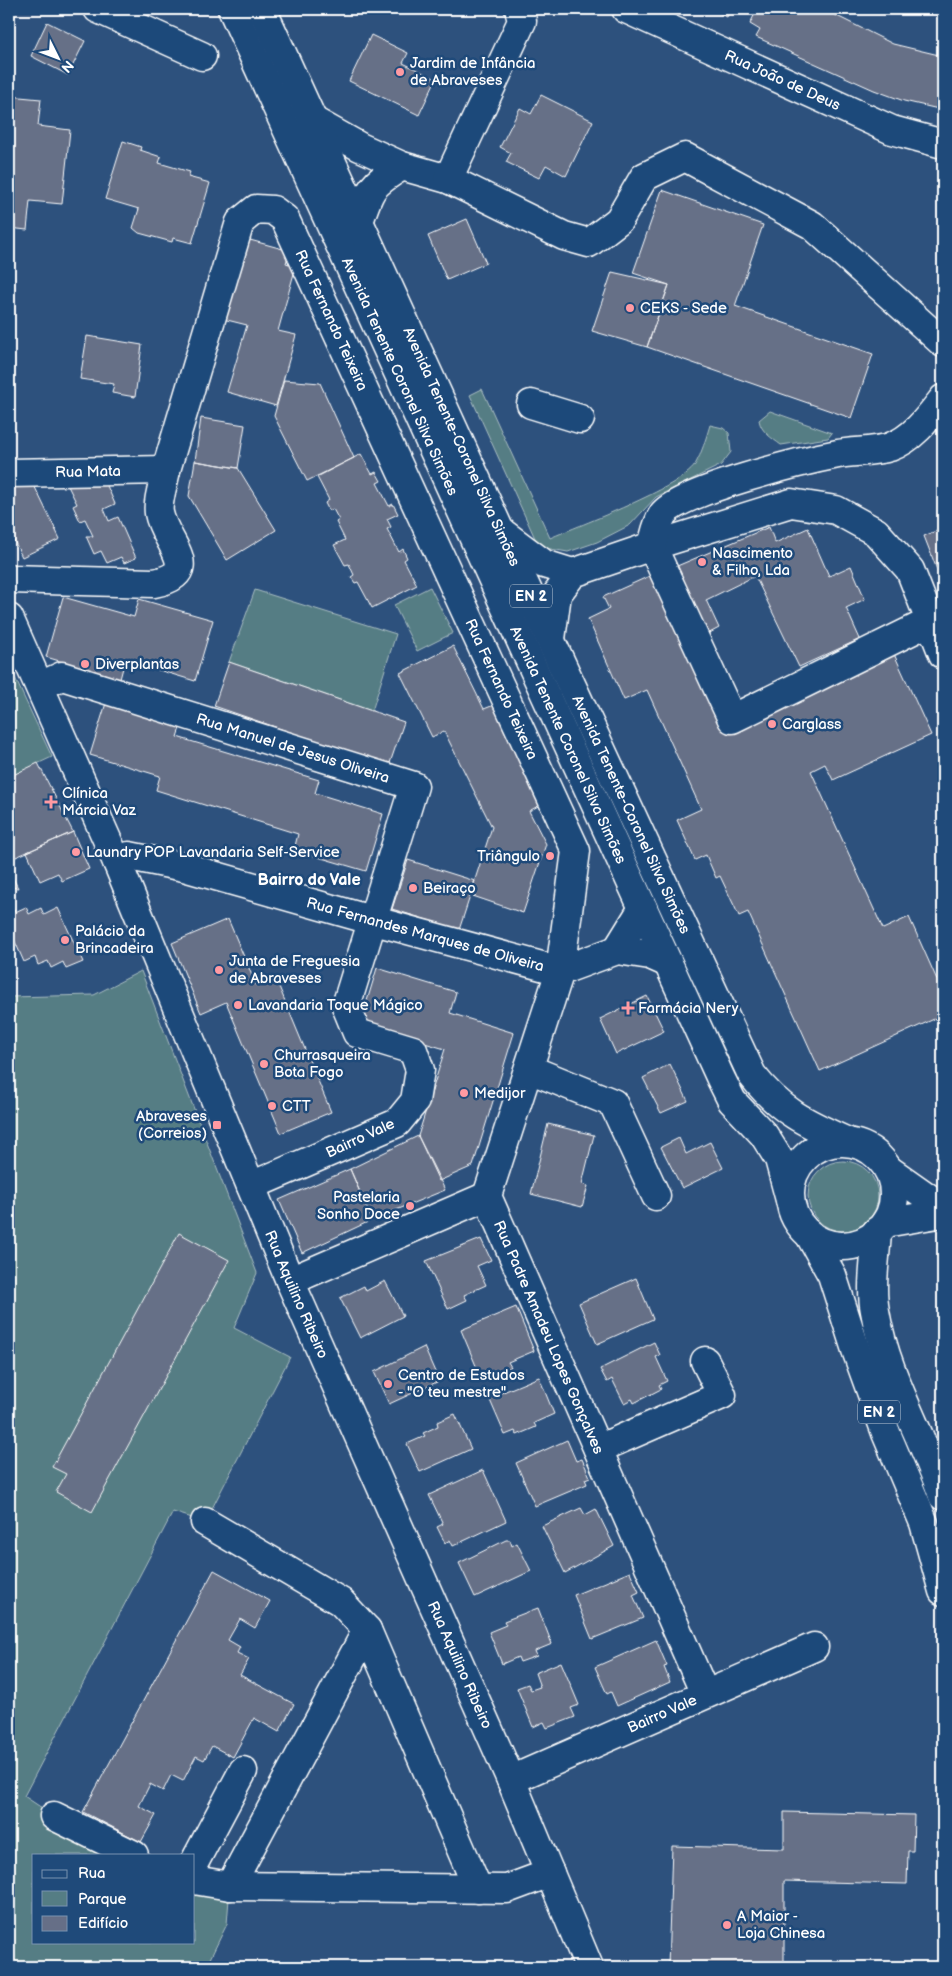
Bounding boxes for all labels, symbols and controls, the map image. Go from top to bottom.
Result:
north arrow [32,32,82,82]
street label: Rua João de Deus [722,46,844,115]
place label: Jardim de Infância de Abraveses [410,54,535,90]
text: N [57,57,77,76]
marker: Jardim de Infância de Abraveses [394,66,406,78]
street label: Rua Fernando Teixeira [291,247,372,394]
street label: Avenida Tenente Coronel Silva Simões [337,255,462,499]
place label: CEKS - Sede [640,299,727,318]
marker: CEKS - Sede [624,302,636,314]
street label: Avenida Tenente-Coronel Silva Simões [398,324,524,570]
street label: Rua Mata [55,462,121,482]
place label: Nascimento & Filho, Lda [712,544,793,580]
marker: Nascimento & Filho, Lda [696,556,708,568]
road number: EN 2 [510,584,552,608]
street label: Rua Fernando Teixeira [460,616,542,763]
street label: Avenida Tenente Coronel Silva Simões [505,623,631,867]
place label: Diverplantas [95,655,180,674]
marker: Diverplantas [79,658,91,670]
street label: Avenida Tenente-Coronel Silva Simões [567,692,694,937]
street label: Rua Manuel de Jesus Oliveira [194,709,392,788]
place label: Carglass [782,715,842,734]
marker: Carglass [766,718,778,730]
place label: Clínica Márcia Vaz [62,784,137,820]
marker: Clínica Márcia Vaz [44,795,58,809]
place label: Laundry POP Lavandaria Self-Service [86,843,340,862]
marker: Laundry POP Lavandaria Self-Service [70,846,82,858]
place label: Triângulo [477,847,540,866]
marker: Triângulo [544,850,556,862]
district label: Bairro do Vale [257,871,361,890]
place label: Beiraço [423,879,476,898]
marker: Beiraço [407,882,419,894]
street label: Rua Fernandes Marques de Oliveira [304,893,546,976]
place label: Palácio da Brincadeira [75,922,154,958]
marker: Palácio da Brincadeira [59,934,71,946]
place label: Junta de Freguesia de Abraveses [229,952,360,988]
marker: Junta de Freguesia de Abraveses [213,964,225,976]
place label: Lavandaria Toque Mágico [248,996,423,1015]
marker: Lavandaria Toque Mágico [232,999,244,1011]
place label: Farmácia Nery [638,999,739,1018]
marker: Farmácia Nery [622,1002,634,1014]
place label: Churrasqueira Bota Fogo [274,1046,371,1082]
marker: Churrasqueira Bota Fogo [258,1058,270,1070]
place label: Medijor [474,1084,526,1103]
marker: Medijor [458,1087,470,1099]
place label: CTT [282,1097,311,1116]
marker: CTT [266,1100,278,1112]
place label: Abraveses (Correios) [136,1107,208,1143]
street label: Bairro Vale [323,1114,398,1163]
marker: Abraveses (Correios) [211,1119,223,1131]
place label: Pastelaria Sonho Doce [317,1188,400,1224]
marker: Pastelaria Sonho Doce [404,1200,416,1212]
street label: Rua Padre Amadeu Lopes Gonçalves [489,1218,608,1458]
street label: Rua Aquilino Ribeiro [260,1228,332,1362]
place label: Centro de Estudos - "O teu mestre" [398,1366,525,1402]
marker: Centro de Estudos - "O teu mestre" [382,1378,394,1390]
road number: EN 2 [858,1400,900,1424]
street label: Rua Aquilino Ribeiro [423,1598,496,1732]
street label: Bairro Vale [625,1691,700,1738]
legend [32,1854,195,1944]
text: Rua [78,1864,106,1883]
text: Parque [78,1890,127,1909]
place label: A Maior - Loja Chinesa [737,1907,825,1943]
text: Edifício [78,1914,128,1933]
marker: A Maior - Loja Chinesa [721,1919,733,1931]

